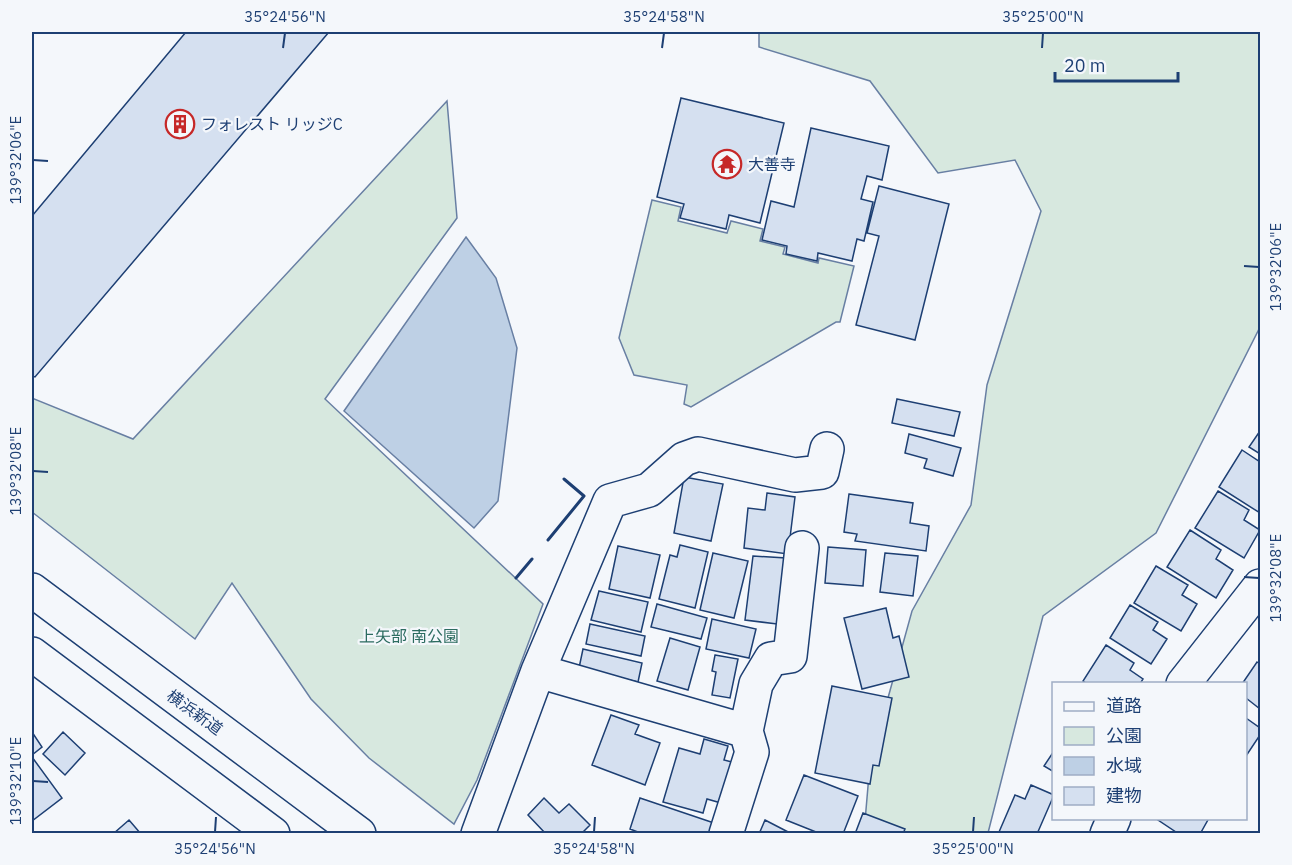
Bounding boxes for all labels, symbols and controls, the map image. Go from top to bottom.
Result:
text: 35°24'56"N [244,7,326,26]
text: 35°24'58"N [623,7,705,26]
text: 35°25'00"N [1002,7,1084,26]
scale bar [1055,45,1178,83]
text: 20 m [1064,54,1106,77]
building icon: フォレスト リッジC [164,108,196,140]
place label: フォレスト リッジC [201,114,343,134]
text: 139°32'06"E [6,116,25,204]
temple icon: 大善寺 [711,148,743,180]
place label: 大善寺 [748,154,796,174]
text: 139°32'06"E [1266,223,1285,311]
text: 139°32'08"E [6,427,25,515]
text: 139°32'08"E [1266,534,1285,622]
park label: 上矢部 南公園 [359,626,459,646]
legend [1052,682,1247,820]
street label: 横浜新道 [163,685,227,739]
text: 道路 [1106,694,1142,717]
text: 公園 [1106,724,1142,747]
text: 139°32'10"E [6,737,25,825]
text: 水域 [1106,754,1142,777]
text: 建物 [1106,784,1142,807]
text: 35°24'56"N [174,839,256,858]
text: 35°24'58"N [553,839,635,858]
text: 35°25'00"N [932,839,1014,858]

